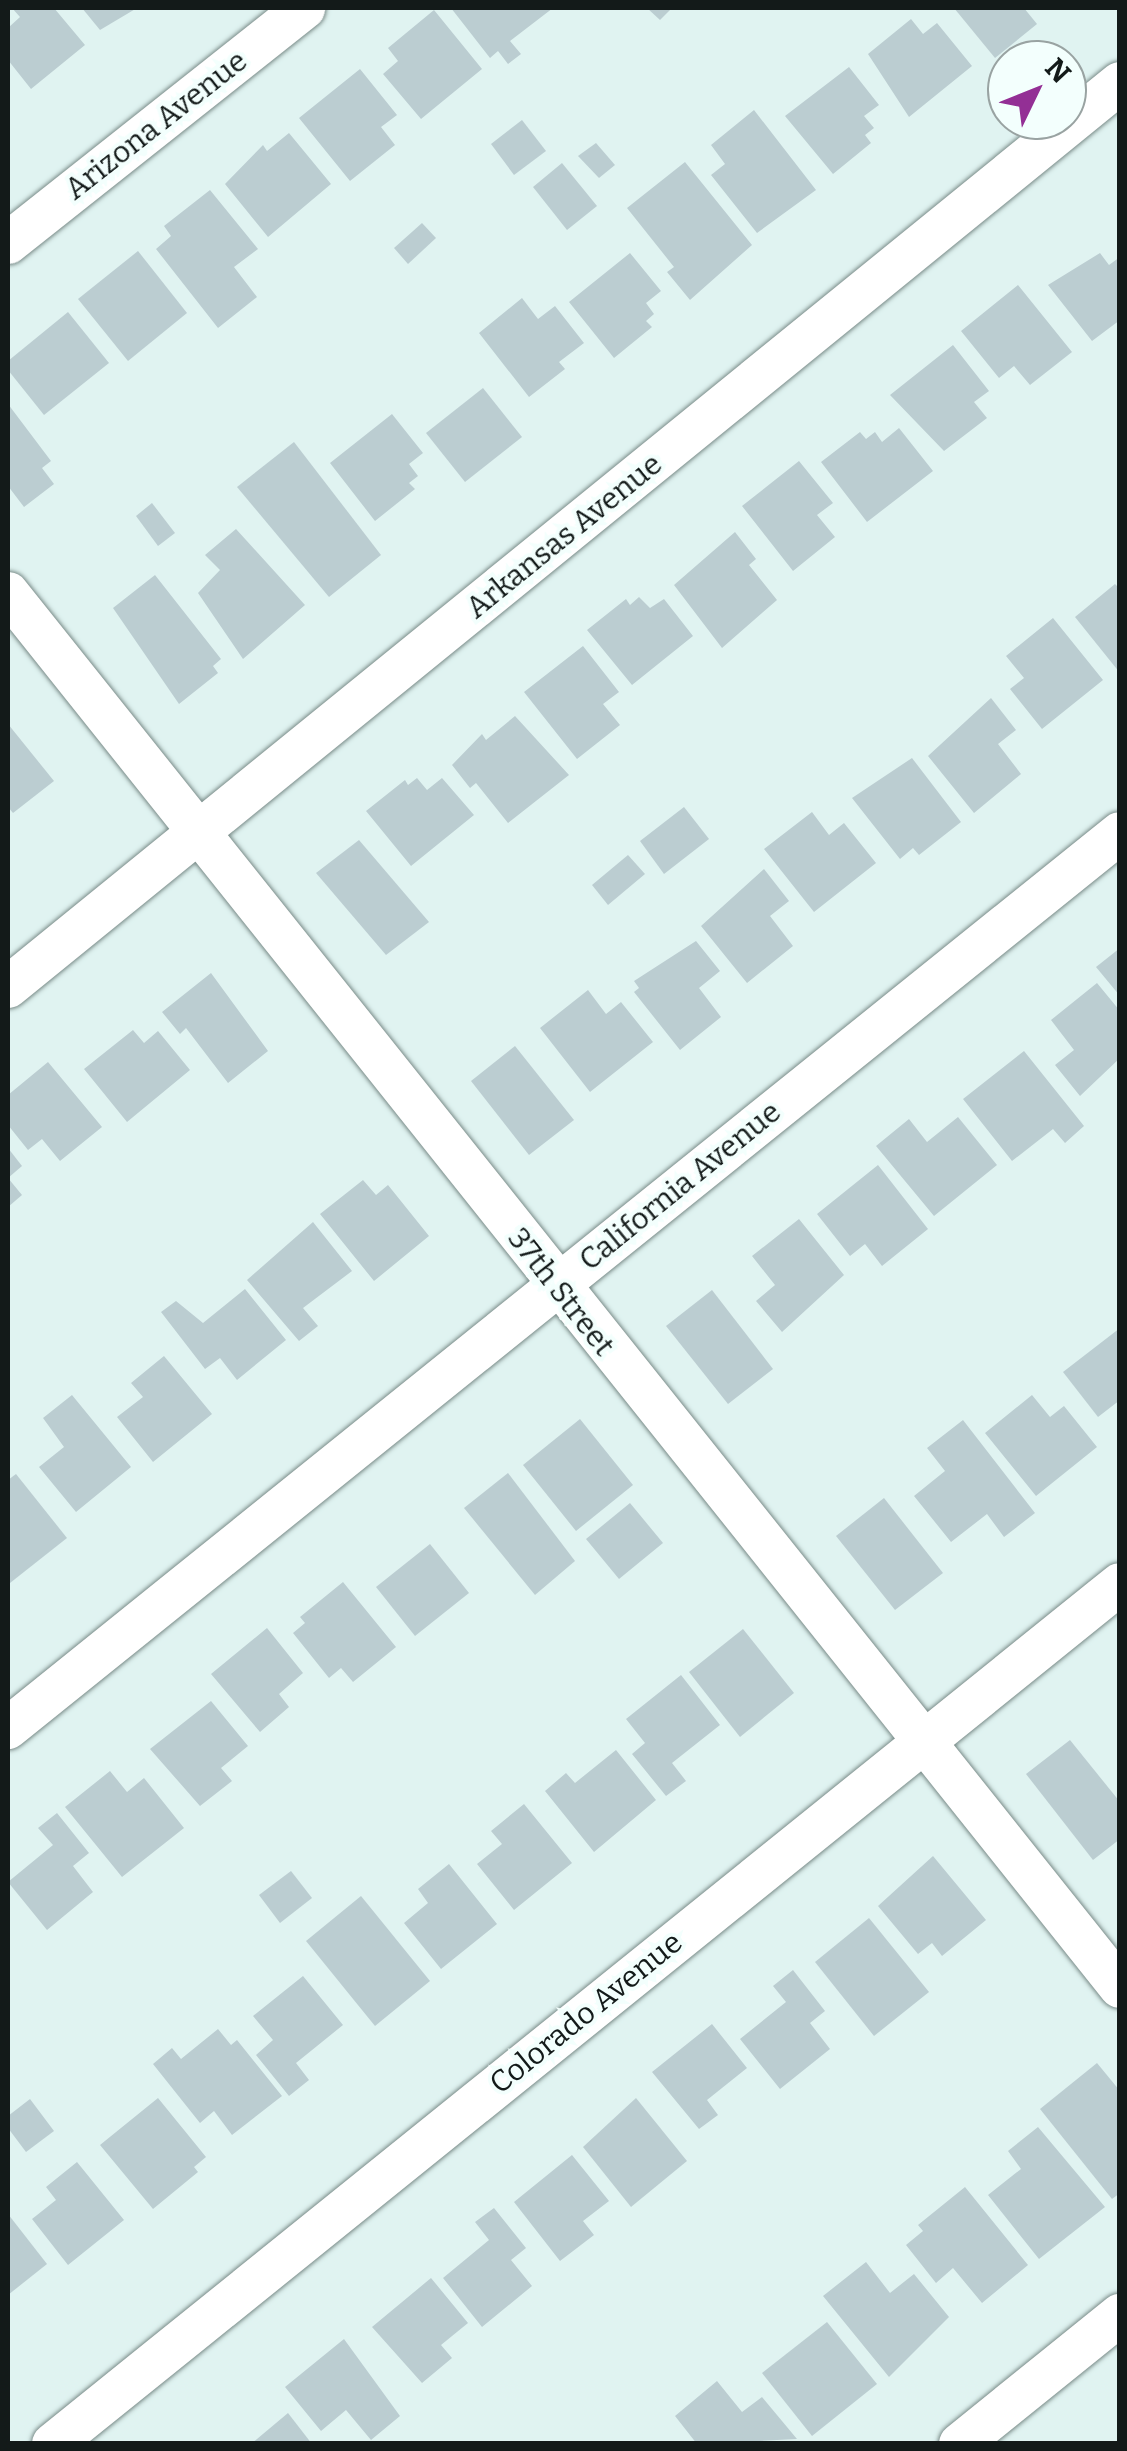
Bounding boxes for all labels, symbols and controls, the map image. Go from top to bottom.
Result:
north arrow [987,40,1087,140]
street label: Arizona Avenue [58,43,254,207]
text: N [1038,51,1077,90]
street label: Arkansas Avenue [459,446,669,626]
street label: California Avenue [572,1094,788,1278]
street label: 37th Street [500,1221,622,1363]
street label: Colorado Avenue [483,1924,689,2102]

